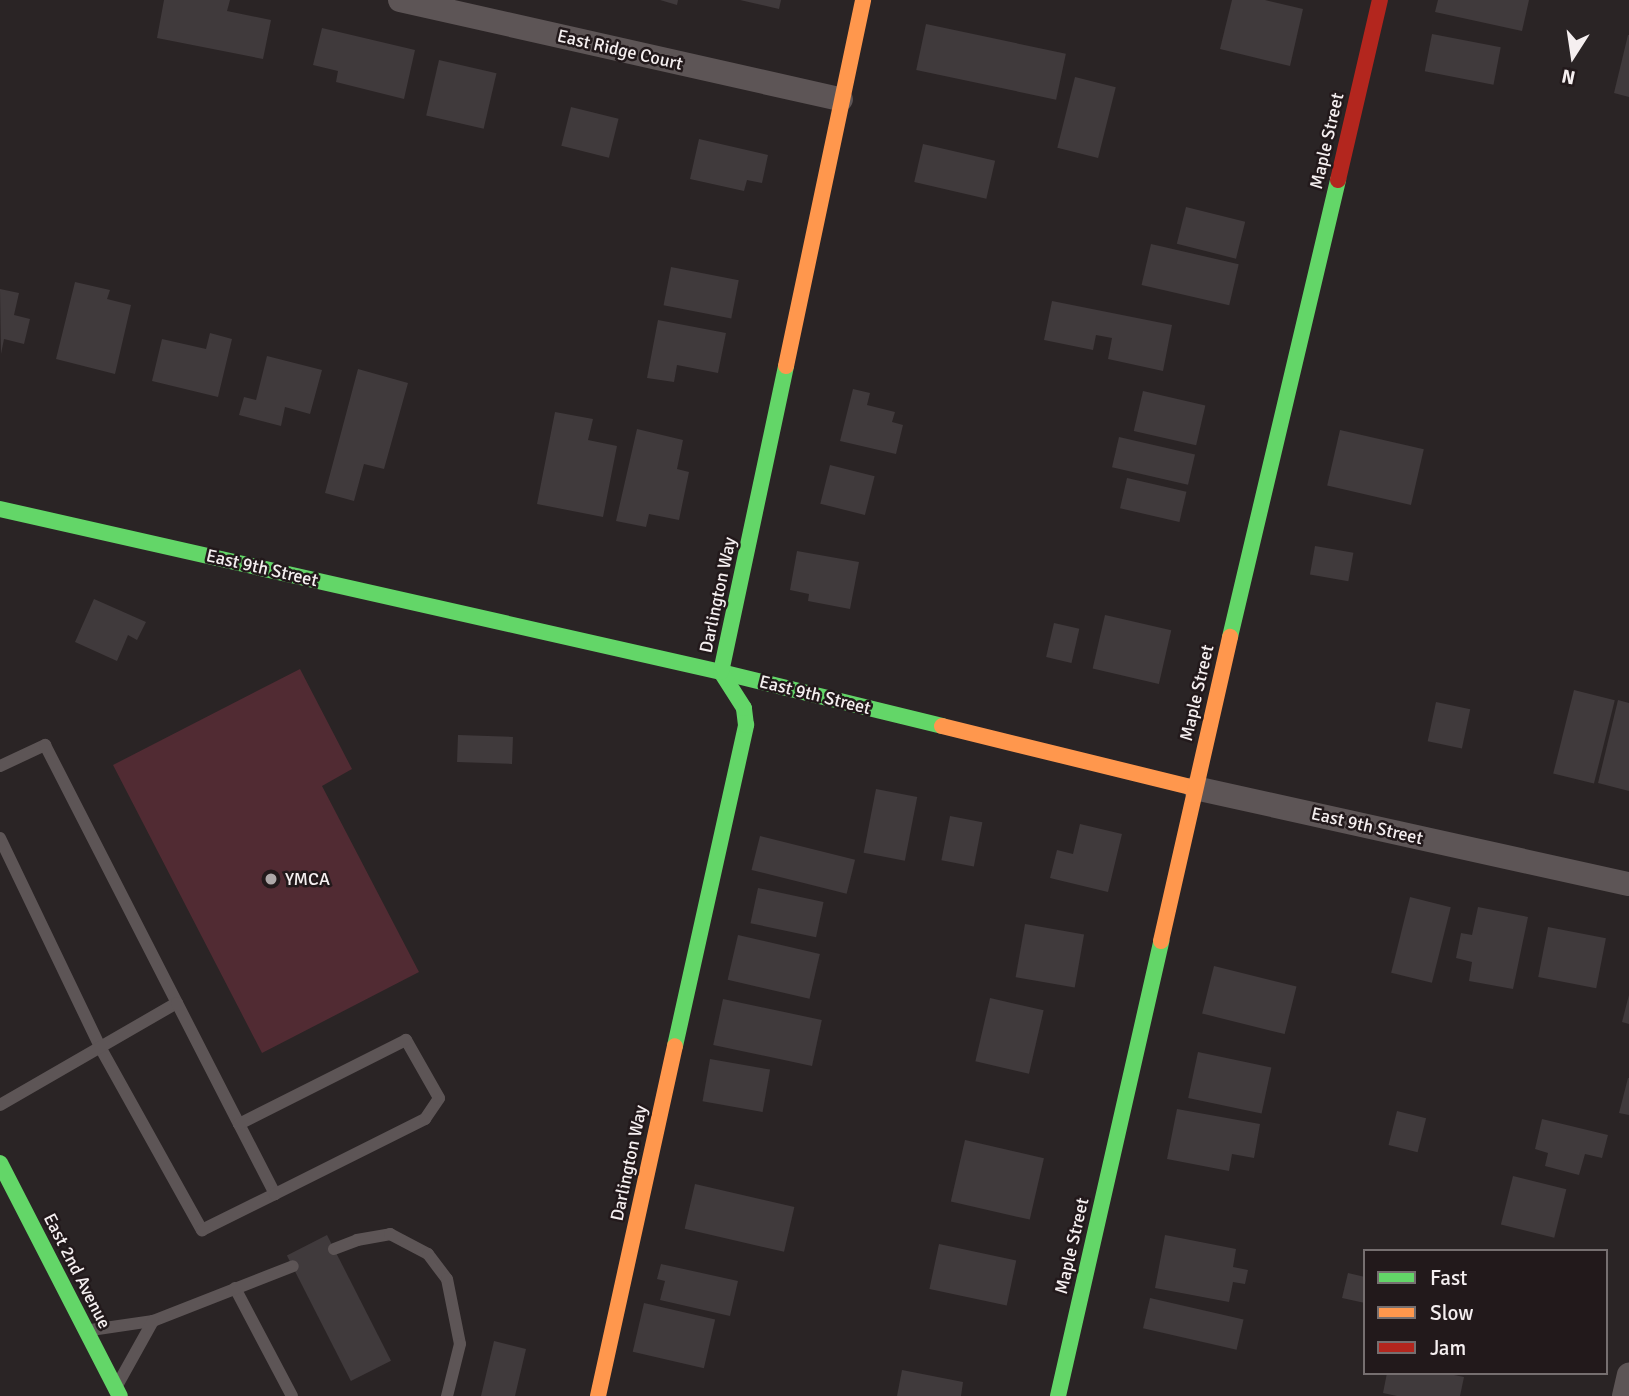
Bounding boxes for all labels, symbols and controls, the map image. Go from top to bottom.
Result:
north arrow [1538,21,1608,91]
street label: East Ridge Court [555,25,685,75]
text: N [1560,63,1578,90]
street label: Maple Street [1305,91,1349,191]
street label: Darlington Way [695,535,741,655]
street label: East 9th Street [204,545,320,591]
street label: Maple Street [1175,643,1219,743]
street label: East 9th Street [757,671,873,719]
street label: East 9th Street [1309,803,1425,849]
place label: YMCA [285,868,330,890]
marker: YMCA [263,871,279,887]
street label: Darlington Way [606,1103,652,1223]
street label: Maple Street [1050,1196,1094,1296]
street label: East 2nd Avenue [39,1210,115,1332]
legend [1363,1249,1608,1375]
text: Fast [1430,1265,1467,1291]
text: Slow [1430,1300,1474,1326]
text: Jam [1430,1335,1466,1361]

